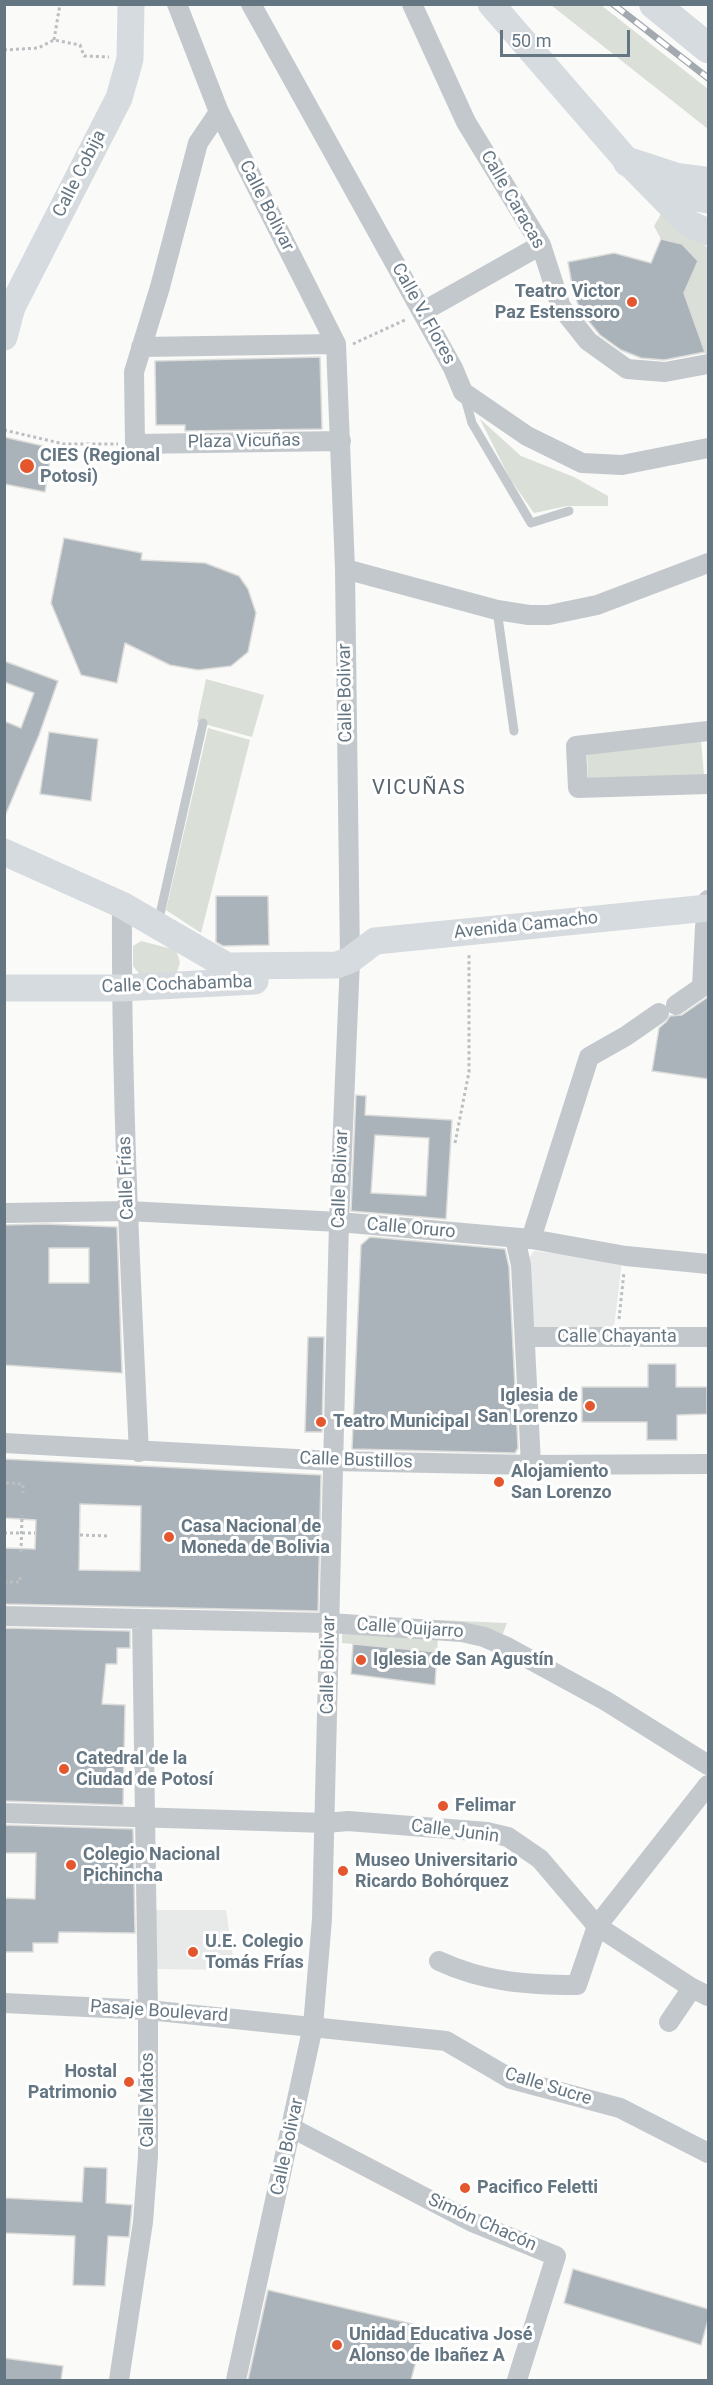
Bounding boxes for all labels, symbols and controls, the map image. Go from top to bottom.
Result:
scale bar [503,18,634,56]
text: 50 m [511,30,551,51]
street label: Calle Cobija [49,127,111,221]
street label: Calle Caracas [475,147,549,253]
street label: Calle Bolivar [234,157,298,255]
street label: Calle V. Flores [386,260,460,368]
place label: Teatro Victor Paz Estenssoro [495,281,620,324]
marker: Teatro Victor Paz Estenssoro [625,295,639,309]
street label: Plaza Vicuñas [187,430,301,454]
place label: CIES (Regional Potosi) [40,445,160,488]
marker: CIES (Regional Potosi) [18,457,36,475]
street label: Calle Bolivar [334,643,358,743]
district label: VICUÑAS [372,777,466,801]
street label: Avenida Camacho [453,908,599,944]
street label: Calle Cochabamba [101,972,253,998]
street label: Calle Bolivar [328,1129,354,1229]
street label: Calle Frías [115,1136,139,1220]
street label: Calle Oruro [366,1214,456,1244]
street label: Calle Chayanta [557,1326,677,1348]
place label: Iglesia de San Lorenzo [477,1385,578,1428]
marker: Iglesia de San Lorenzo [583,1399,597,1413]
place label: Teatro Municipal [333,1411,469,1433]
marker: Teatro Municipal [314,1415,328,1429]
street label: Calle Bustillos [299,1448,413,1474]
place label: Alojamiento San Lorenzo [511,1461,612,1504]
marker: Alojamiento San Lorenzo [492,1475,506,1489]
place label: Casa Nacional de Moneda de Bolivia [181,1516,330,1558]
marker: Casa Nacional de Moneda de Bolivia [162,1530,176,1544]
street label: Calle Quijarro [356,1614,464,1644]
street label: Calle Bolivar [317,1615,341,1715]
place label: Iglesia de San Agustín [373,1649,554,1671]
marker: Iglesia de San Agustín [354,1653,368,1667]
place label: Catedral de la Ciudad de Potosí [76,1748,213,1790]
marker: Catedral de la Ciudad de Potosí [57,1762,71,1776]
place label: Felimar [455,1795,516,1817]
marker: Felimar [436,1799,450,1813]
street label: Calle Junin [410,1816,500,1848]
place label: Colegio Nacional Pichincha [83,1844,220,1886]
place label: Museo Universitario Ricardo Bohórquez [355,1850,518,1892]
marker: Colegio Nacional Pichincha [64,1858,78,1872]
marker: Museo Universitario Ricardo Bohórquez [336,1864,350,1878]
place label: U.E. Colegio Tomás Frías [205,1931,304,1974]
marker: U.E. Colegio Tomás Frías [186,1945,200,1959]
street label: Pasaje Boulevard [89,1996,229,2028]
street label: Calle Matos [137,2052,159,2148]
place label: Hostal Patrimonio [28,2061,117,2104]
street label: Calle Sucre [502,2064,594,2110]
marker: Hostal Patrimonio [122,2075,136,2089]
street label: Calle Bolivar [267,2096,309,2198]
place label: Pacifico Feletti [477,2177,598,2199]
marker: Pacifico Feletti [458,2181,472,2195]
street label: Simón Chacón [424,2189,540,2257]
place label: Unidad Educativa José Alonso de Ibañez A [349,2324,532,2366]
marker: Unidad Educativa José Alonso de Ibañez A [330,2338,344,2352]

